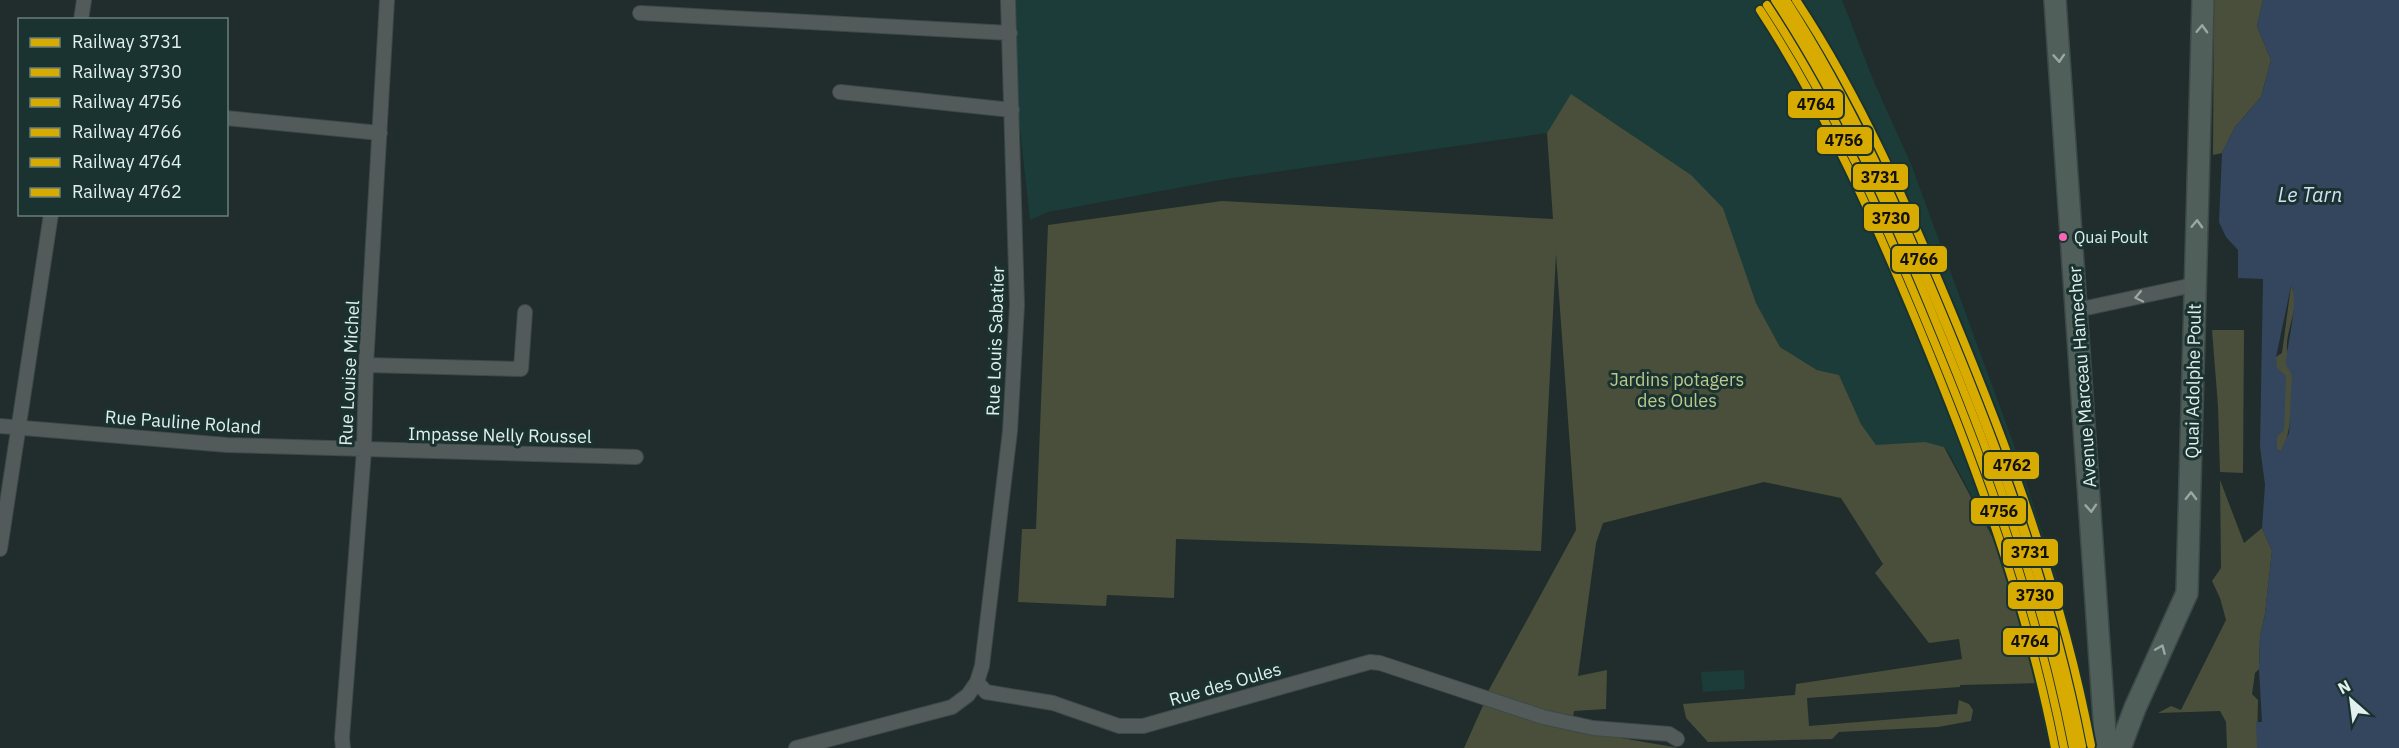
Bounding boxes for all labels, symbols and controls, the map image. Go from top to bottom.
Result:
legend [18,18,228,216]
one-way arrow [2196,25,2208,34]
text: Railway 3731 [72,30,182,53]
one-way arrow [2052,54,2065,63]
text: Railway 3730 [72,60,182,83]
text: Railway 4756 [72,90,182,113]
line badge: 4764 [1787,90,1844,119]
text: 4764 [1797,94,1836,114]
text: Railway 4766 [72,120,182,143]
line badge: 4756 [1816,126,1873,155]
text: 4756 [1825,130,1864,150]
text: Railway 4764 [72,150,182,173]
line badge: 3731 [1852,163,1909,191]
text: 3731 [1861,167,1900,187]
text: Railway 4762 [72,180,182,203]
water label: Le Tarn [2278,181,2342,208]
line badge: 3730 [1863,203,1920,232]
text: 3730 [1872,208,1911,228]
one-way arrow [2191,220,2203,229]
place label: Quai Poult [2074,227,2148,247]
marker: Quai Poult [2057,231,2069,243]
line badge: 4766 [1891,245,1948,273]
text: 4766 [1900,249,1939,269]
street label: Rue Louis Sabatier [981,265,1009,416]
street label: Avenue Marceau Hamecher [2063,265,2101,488]
one-way arrow [2134,290,2144,303]
street label: Rue Louise Michel [334,300,364,446]
street label: Quai Adolphe Poult [2180,303,2206,459]
park label: Jardins potagers des Oules [1610,368,1744,412]
street label: Rue Pauline Roland [104,405,262,439]
street label: Impasse Nelly Roussel [408,422,592,448]
line badge: 4762 [1983,451,2040,480]
text: 4762 [1993,455,2031,475]
one-way arrow [2184,491,2197,500]
line badge: 4756 [1970,497,2027,525]
text: 4756 [1980,501,2019,521]
one-way arrow [2084,503,2097,512]
line badge: 3731 [2002,538,2059,567]
text: 3731 [2011,542,2050,562]
line badge: 3730 [2007,581,2064,610]
text: 3730 [2016,585,2055,605]
line badge: 4764 [2002,627,2059,656]
text: 4764 [2011,631,2050,651]
one-way arrow [2154,644,2166,655]
street label: Rue des Oules [1166,657,1284,711]
north arrow [2321,670,2381,730]
text: N [2334,675,2354,698]

